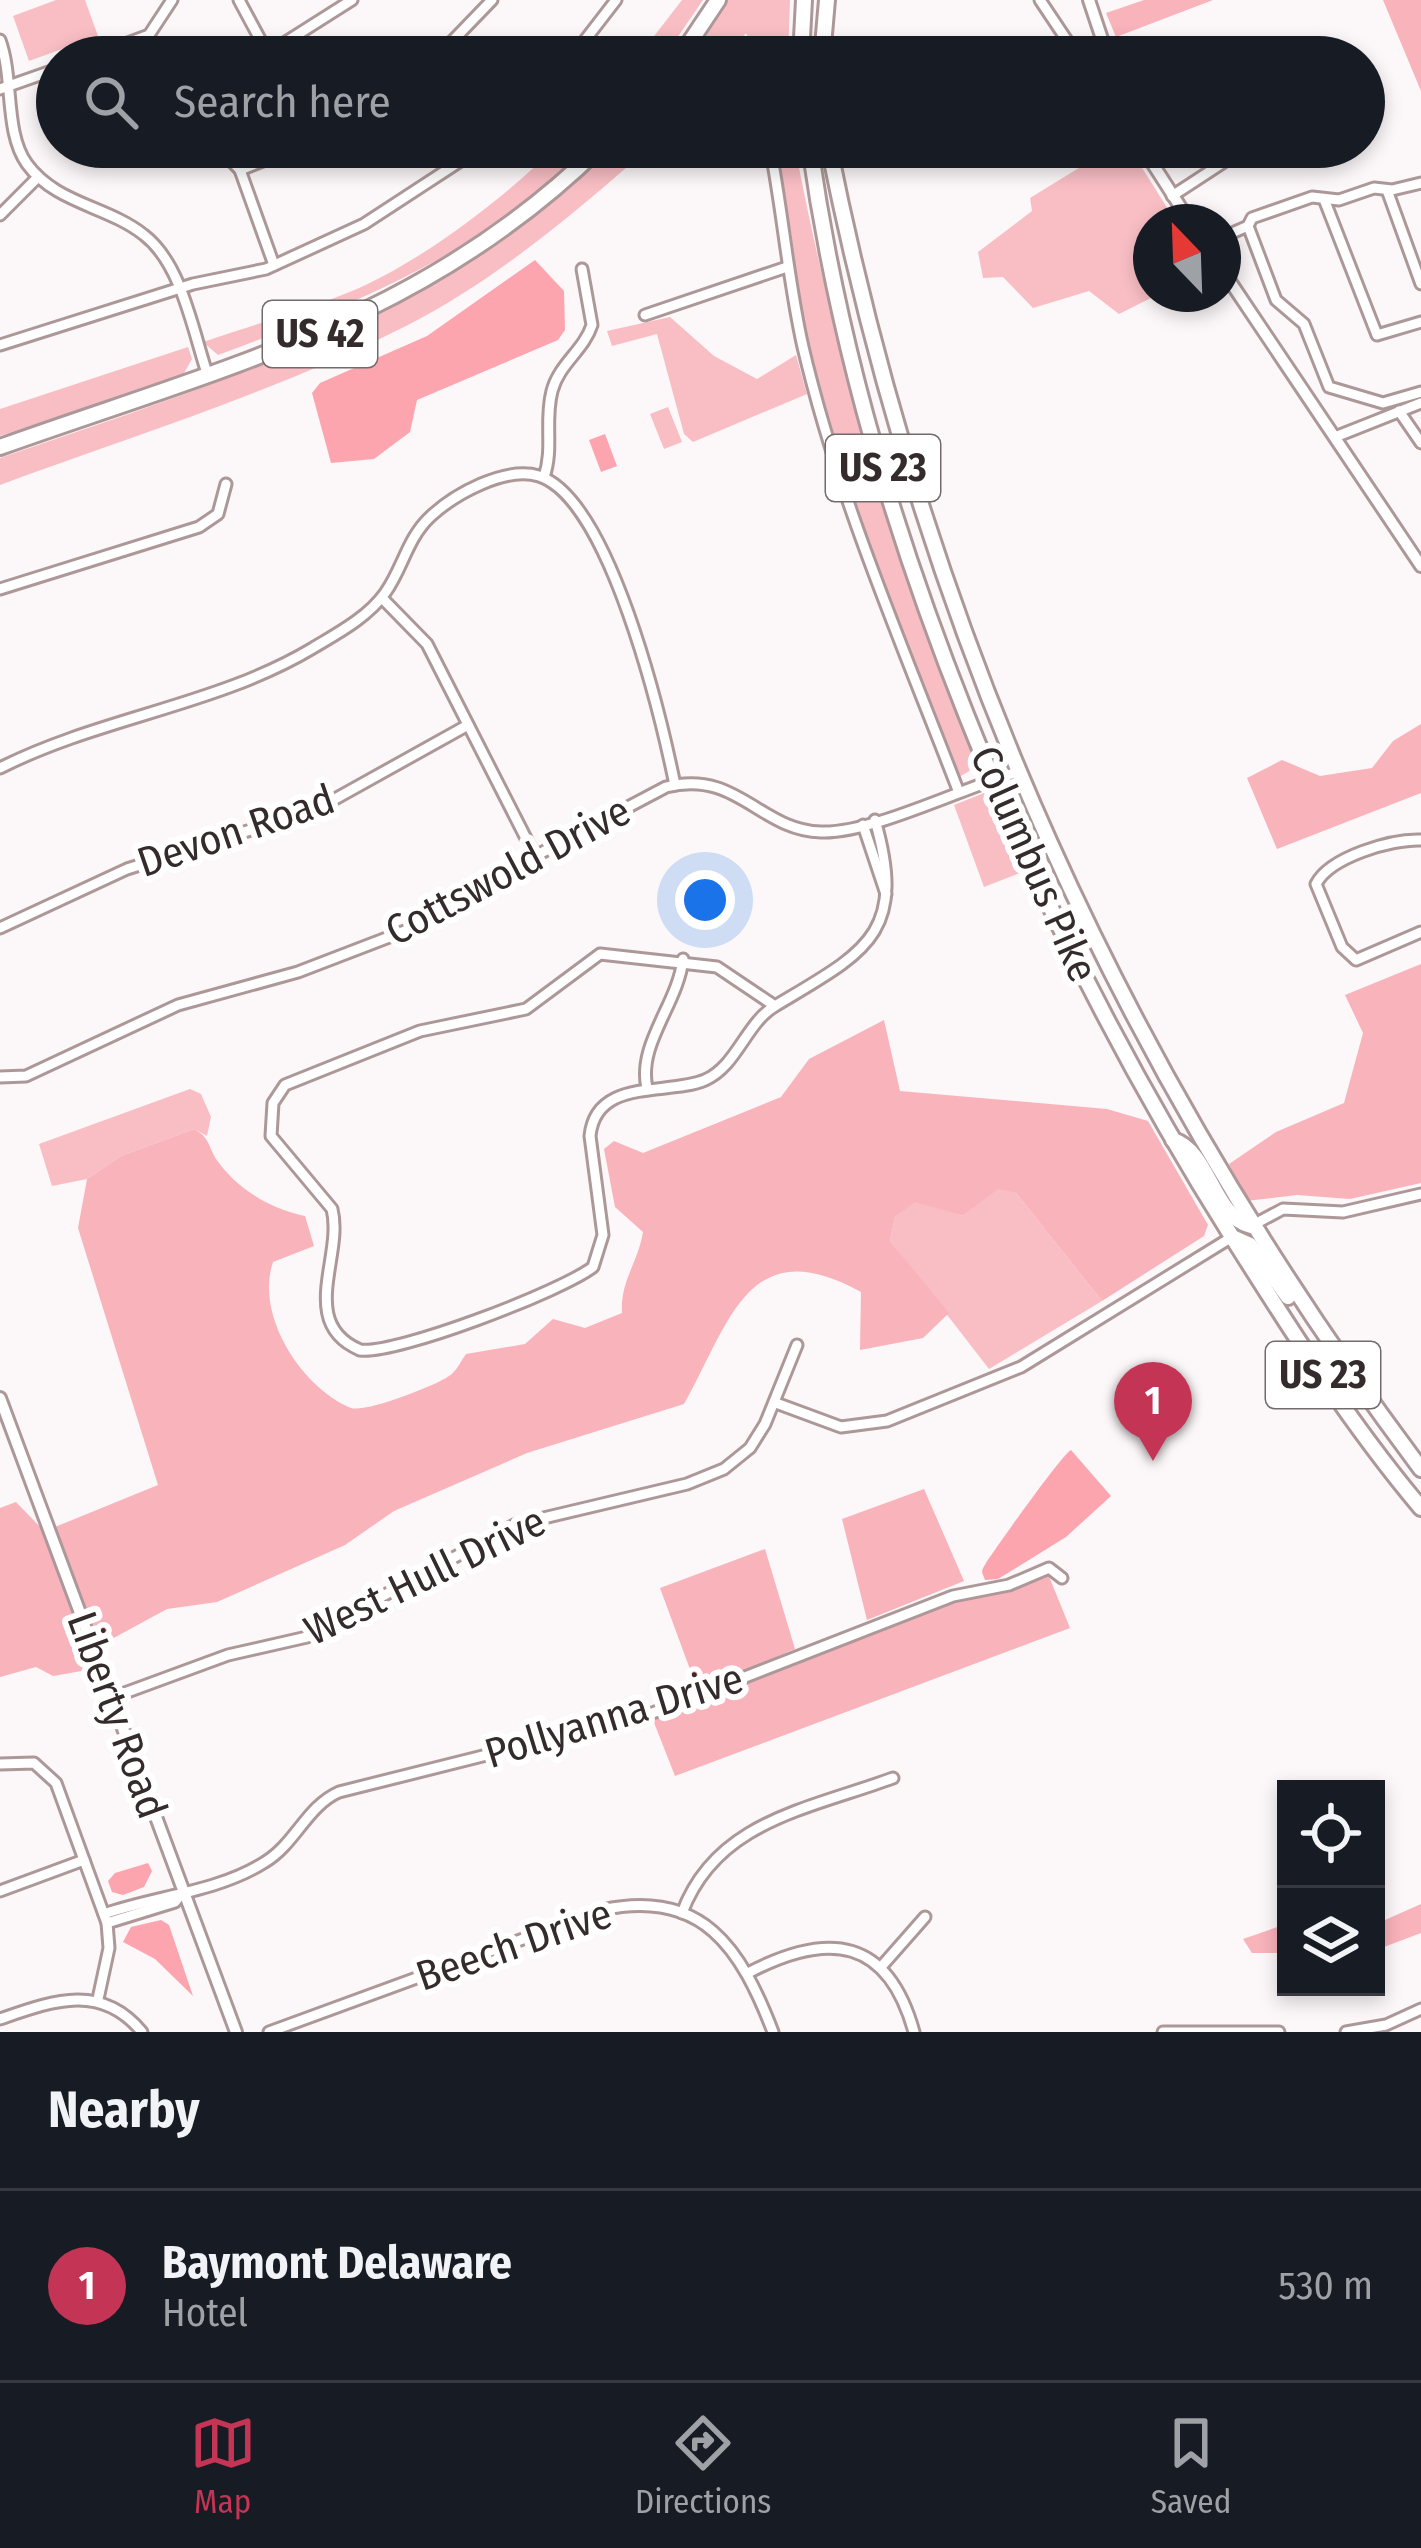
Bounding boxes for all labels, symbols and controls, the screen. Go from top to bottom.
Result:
search box [36,36,1385,168]
icon: search [78,69,144,135]
text: Search here [174,75,391,129]
north arrow [1133,204,1241,312]
road number: US 42 [263,301,377,367]
road number: US 23 [826,435,940,501]
street label: Columbus Pike [960,738,1108,990]
street label: Devon Road [131,774,341,888]
street label: Cottswold Drive [377,786,639,956]
your location [675,870,735,930]
road number: US 23 [1266,1342,1380,1408]
pin: 1 [1114,1362,1192,1461]
street label: West Hull Drive [296,1496,554,1656]
street label: Liberty Road [57,1605,177,1825]
street label: Pollyanna Drive [479,1653,749,1779]
map controls [1277,1780,1385,1996]
button: locate [1277,1780,1385,1888]
street label: Beech Drive [410,1888,618,2002]
button: layers [1277,1888,1385,1996]
text: Nearby [48,2079,200,2141]
text: Baymont Delaware [162,2236,512,2290]
text: 1 [79,2263,95,2309]
text: 530 m [1278,2263,1373,2309]
text: Hotel [162,2290,248,2336]
tab: Map [190,2410,256,2522]
tab: Directions [635,2410,771,2522]
tab: Saved [1151,2410,1231,2522]

